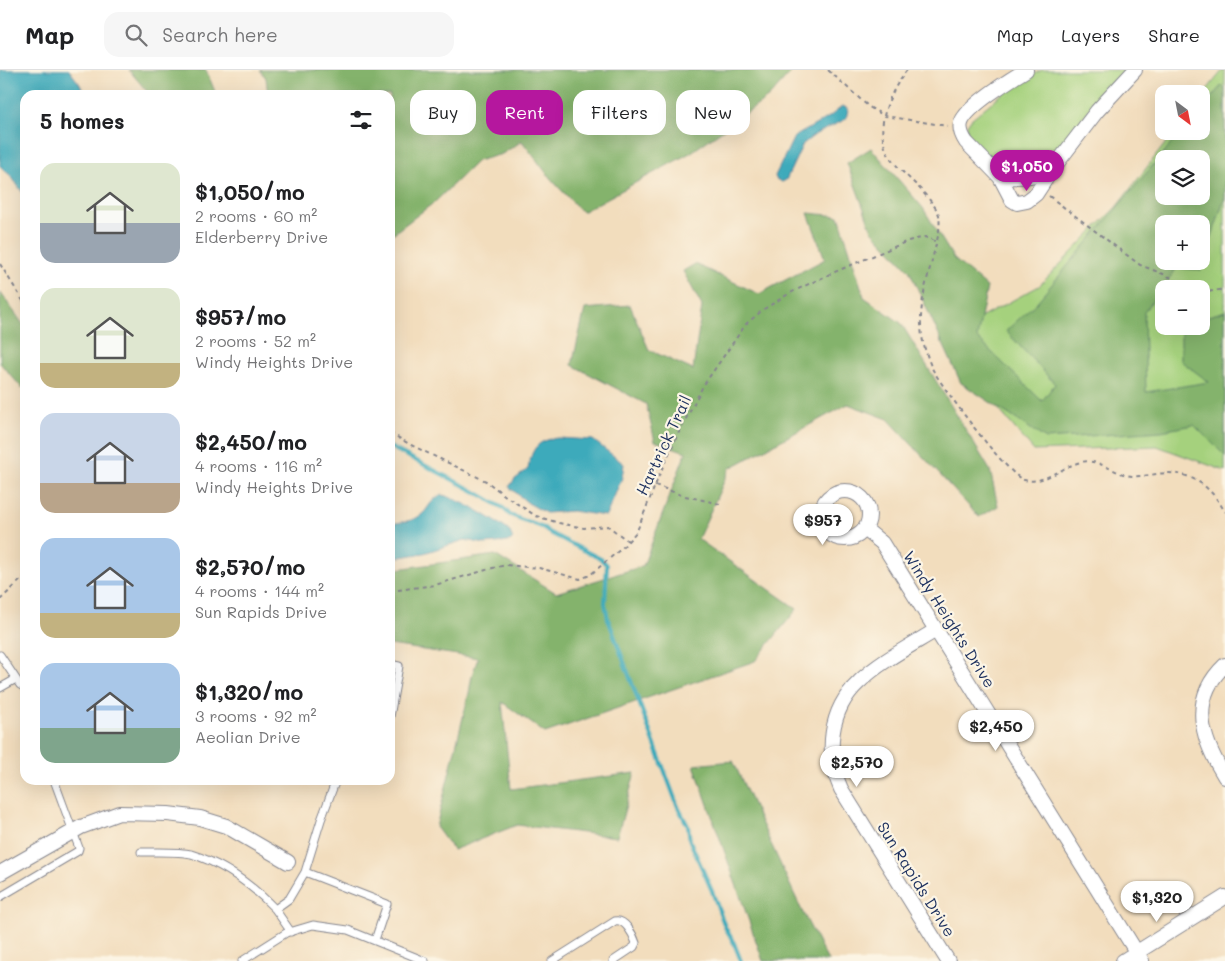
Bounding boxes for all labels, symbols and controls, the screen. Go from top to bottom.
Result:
search box [104,12,454,57]
text: Map [25,19,74,50]
icon: search [122,21,150,49]
text: Search here [162,22,278,47]
text: Map [997,23,1033,47]
text: Layers [1061,23,1120,47]
text: Share [1148,23,1200,47]
north arrow [1155,85,1210,140]
map controls [1155,85,1210,335]
chip: Buy [410,90,476,135]
chip: Rent [486,90,563,135]
chip: Filters [573,90,666,135]
chip: New [676,90,750,135]
icon: filters [347,106,375,134]
text: 5 homes [40,107,125,134]
pin: $1,050 [986,150,1068,192]
button: layers [1155,150,1210,205]
text: $1,050 [1001,155,1053,176]
text: $1,050/mo [195,178,305,205]
icon: home [80,183,140,243]
text: 2 rooms · 60 m² [195,205,317,226]
button: + [1155,215,1210,270]
text: Elderberry Drive [195,226,328,247]
button: − [1155,280,1210,335]
text: $957/mo [195,303,286,330]
icon: home [80,308,140,368]
text: 2 rooms · 52 m² [195,330,316,351]
text: Windy Heights Drive [195,351,353,372]
street label: Hartrick Trail [631,392,695,498]
text: $2,450/mo [195,428,307,455]
icon: home [80,433,140,493]
text: 4 rooms · 116 m² [195,455,322,476]
text: Windy Heights Drive [195,476,353,497]
pin: $957 [793,504,853,546]
text: $957 [804,509,842,530]
street label: Windy Heights Drive [899,546,1001,692]
text: $2,570/mo [195,553,305,580]
icon: home [80,558,140,618]
text: 4 rooms · 144 m² [195,580,324,601]
text: Sun Rapids Drive [195,601,327,622]
text: $1,320/mo [195,678,303,705]
icon: home [80,683,140,743]
text: 3 rooms · 92 m² [195,705,317,726]
pin: $2,450 [955,710,1037,752]
text: $2,450 [969,715,1023,736]
text: Aeolian Drive [195,726,301,747]
pin: $2,570 [816,746,898,788]
text: $2,570 [831,751,883,772]
street label: Sun Rapids Drive [873,817,961,941]
pin: $1,320 [1116,880,1198,923]
text: $1,320 [1132,886,1182,907]

